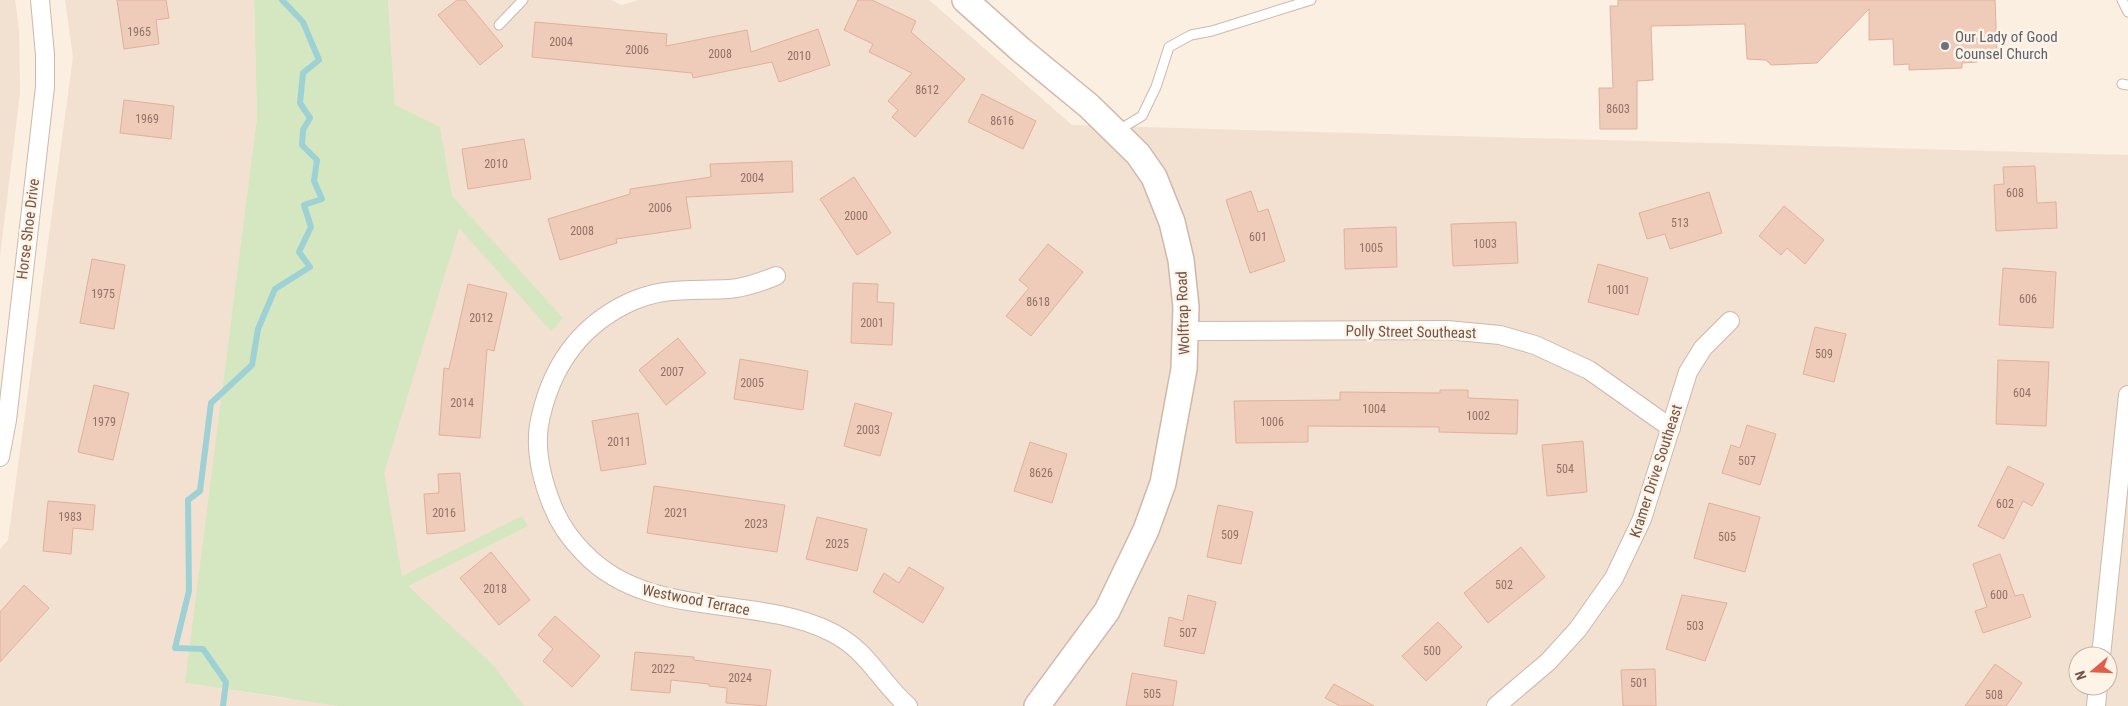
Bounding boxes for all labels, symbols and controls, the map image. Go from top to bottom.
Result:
house number: 1965 [127,25,151,39]
place label: Our Lady of Good Counsel Church [1955,28,2058,63]
house number: 2004 [549,35,573,49]
marker: Our Lady of Good Counsel Church [1939,40,1951,52]
house number: 2006 [625,43,649,57]
house number: 2008 [708,47,732,61]
house number: 2010 [787,49,811,63]
house number: 8612 [915,83,939,97]
house number: 8603 [1606,102,1630,116]
house number: 1969 [135,112,159,126]
house number: 8616 [990,114,1014,128]
house number: 2010 [484,157,508,171]
house number: 2004 [740,171,764,185]
street label: Horse Shoe Drive [13,177,43,281]
house number: 608 [2006,186,2024,200]
house number: 2006 [648,201,672,215]
house number: 2000 [844,209,868,223]
house number: 513 [1671,216,1689,230]
house number: 2008 [570,224,594,238]
house number: 601 [1249,230,1267,244]
house number: 1003 [1473,237,1497,251]
house number: 1005 [1359,241,1383,255]
street label: Wolftrap Road [1173,271,1193,355]
house number: 1001 [1606,283,1630,297]
house number: 1975 [91,287,115,301]
house number: 606 [2019,292,2037,306]
house number: 8618 [1026,295,1050,309]
house number: 2012 [469,311,493,325]
house number: 2001 [860,316,884,330]
street label: Polly Street Southeast [1346,322,1476,342]
house number: 509 [1815,347,1833,361]
house number: 2007 [660,365,684,379]
house number: 2005 [740,376,764,390]
house number: 604 [2013,386,2031,400]
house number: 2014 [450,396,474,410]
house number: 1004 [1362,402,1386,416]
street label: Kramer Drive Southeast [1626,402,1686,540]
house number: 1002 [1466,409,1490,423]
house number: 1979 [92,415,116,429]
house number: 1006 [1260,415,1284,429]
house number: 2003 [856,423,880,437]
house number: 2011 [607,435,631,449]
house number: 507 [1738,454,1756,468]
house number: 504 [1556,462,1574,476]
house number: 8626 [1029,466,1053,480]
house number: 602 [1996,497,2014,511]
house number: 2016 [432,506,456,520]
house number: 2021 [664,506,688,520]
house number: 1983 [58,510,82,524]
house number: 2023 [744,517,768,531]
house number: 509 [1221,528,1239,542]
house number: 505 [1718,530,1736,544]
house number: 2025 [825,537,849,551]
house number: 502 [1495,578,1513,592]
street label: Westwood Terrace [641,581,751,619]
house number: 2018 [483,582,507,596]
house number: 600 [1990,588,2008,602]
house number: 503 [1686,619,1704,633]
house number: 507 [1179,626,1197,640]
house number: 500 [1423,644,1441,658]
north arrow [2068,646,2118,696]
house number: 2022 [651,662,675,676]
text: N [2072,669,2090,682]
house number: 2024 [728,671,752,685]
house number: 501 [1630,676,1648,690]
house number: 505 [1143,687,1161,701]
house number: 508 [1985,688,2003,702]

